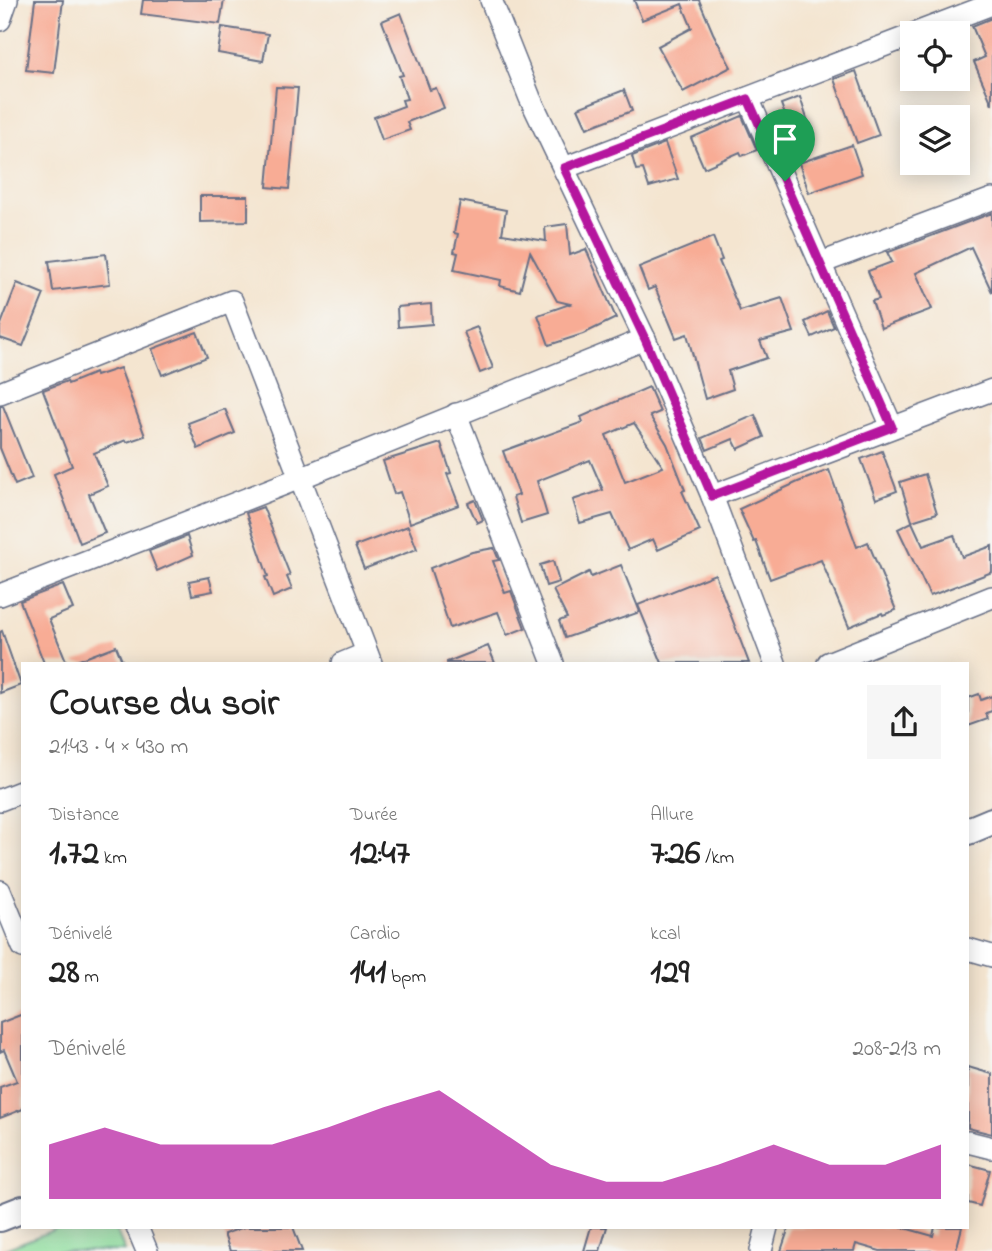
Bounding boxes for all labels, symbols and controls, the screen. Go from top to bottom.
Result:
map controls [900,21,970,175]
button: locate [900,21,970,91]
button: layers [900,105,970,175]
pin [755,109,815,181]
icon: arrive [766,120,804,158]
text: Course du soir [49,677,279,733]
button: share [867,685,941,759]
text: 21:43 · 4 × 430 m [49,731,188,764]
text: Distance [49,802,119,829]
text: Durée [350,802,397,829]
text: Allure [650,802,694,829]
text: 1.72 [49,829,99,880]
text: 12:47 [350,829,410,880]
text: 7:26 [650,829,701,880]
text: km [99,845,127,872]
text: /km [701,845,734,872]
text: Dénivelé [49,921,112,948]
text: Cardio [350,921,400,948]
text: kcal [650,921,681,948]
text: 28 [49,948,80,999]
text: 141 [350,948,386,999]
text: 129 [650,948,689,999]
text: m [80,964,99,991]
text: bpm [386,964,426,991]
text: Dénivelé [49,1033,126,1066]
text: 208–213 m [853,1033,941,1066]

